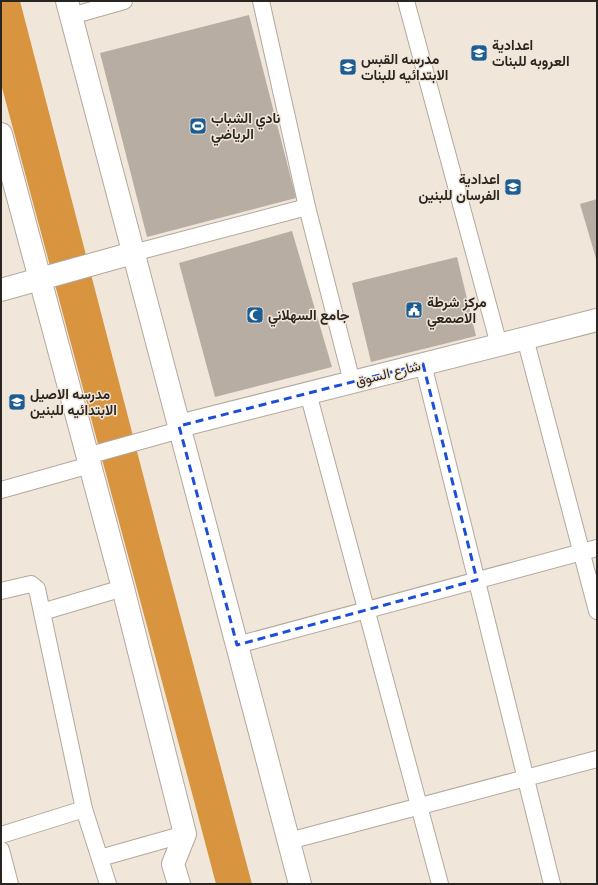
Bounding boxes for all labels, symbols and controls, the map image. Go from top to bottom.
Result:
place label: اعدادية العروبه للبنات [492,35,570,72]
school or university icon: اعدادية العروبه للبنات [469,43,489,63]
place label: مدرسه القبس الابتدائيه للبنات [361,49,448,86]
school or university icon: مدرسه القبس الابتدائيه للبنات [338,57,358,77]
place label: نادي الشباب الرياضي [211,108,280,146]
sports icon: نادي الشباب الرياضي [188,116,208,136]
place label: اعدادية الفرسان للبنين [418,169,500,206]
school or university icon: اعدادية الفرسان للبنين [503,177,523,197]
place label: مركز شرطة الاصمعي [427,292,487,330]
public building icon: مركز شرطة الاصمعي [404,300,424,320]
mosque icon: جامع السهلاني [245,305,265,325]
place label: جامع السهلاني [268,305,350,327]
street label: شارع السوق [353,355,423,392]
place label: مدرسه الاصيل الابتدائيه للبنين [30,384,117,421]
school or university icon: مدرسه الاصيل الابتدائيه للبنين [7,392,27,412]

